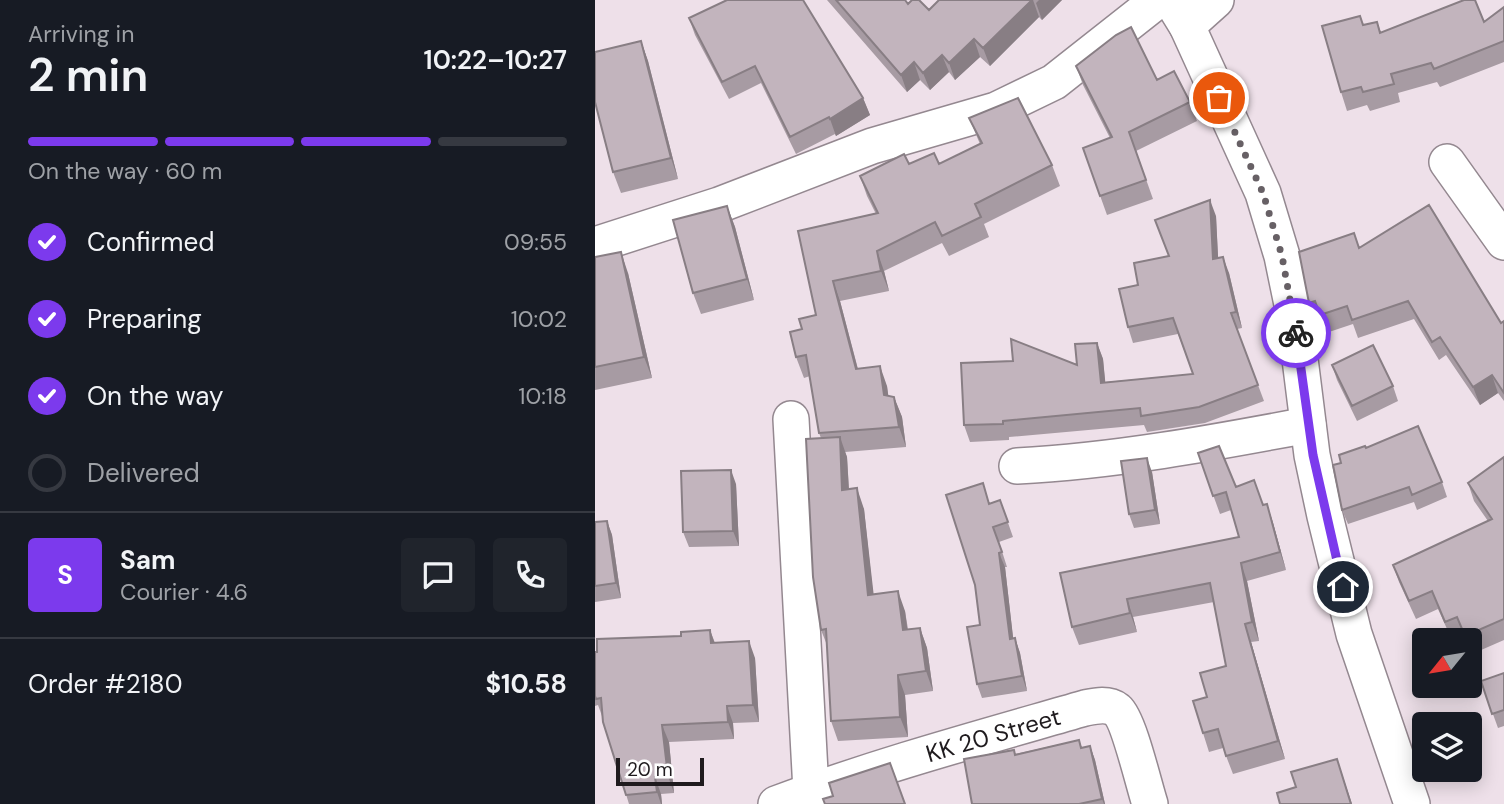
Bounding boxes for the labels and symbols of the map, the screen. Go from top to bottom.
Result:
pin [1189,68,1249,128]
courier [1261,298,1331,368]
pin [1313,557,1373,617]
north arrow [1412,628,1482,698]
street label: KK 20 Street [922,700,1064,769]
scale bar [616,755,703,787]

